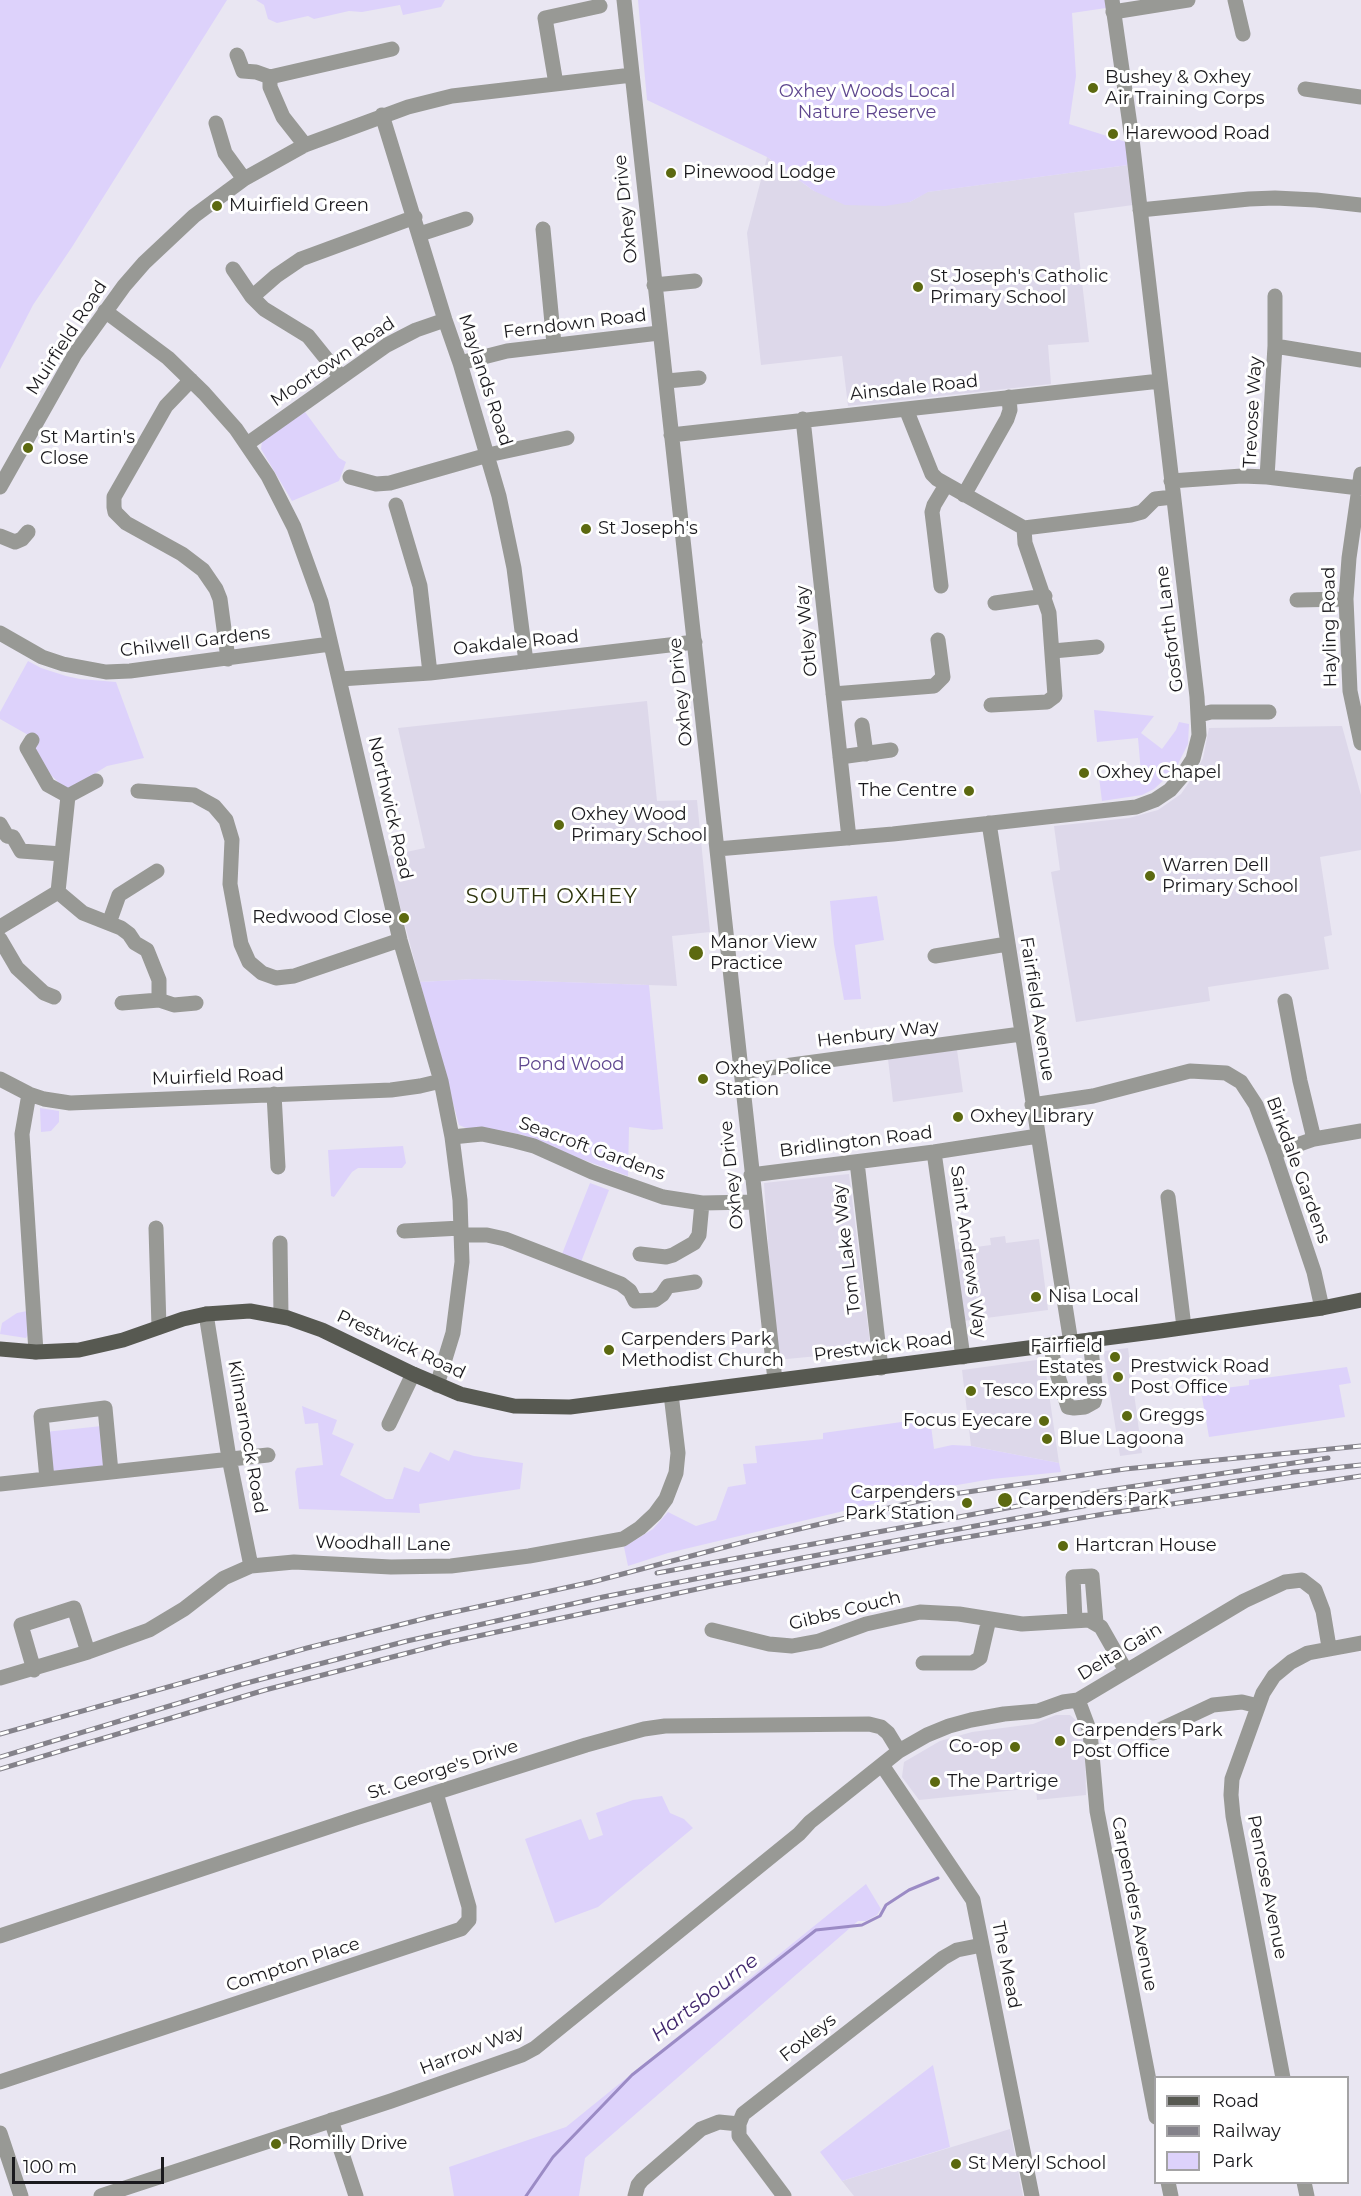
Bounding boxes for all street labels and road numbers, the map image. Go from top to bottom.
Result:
street label: Oxhey Drive [610,154,642,264]
street label: Muirfield Road [22,277,112,399]
street label: Ferndown Road [502,304,648,344]
street label: Maylands Road [453,311,517,449]
street label: Moortown Road [267,313,399,411]
street label: Trevose Way [1239,356,1267,468]
street label: Ainsdale Road [849,371,979,405]
street label: Gosforth Lane [1152,565,1188,693]
street label: Hayling Road [1318,567,1342,687]
street label: Otley Way [791,584,823,678]
street label: Chilwell Gardens [119,622,271,662]
street label: Oakdale Road [452,626,580,660]
street label: Oxhey Drive [665,637,697,747]
street label: Northwick Road [363,734,417,882]
street label: Fairfield Avenue [1015,935,1059,1083]
street label: Henbury Way [816,1016,940,1052]
street label: Muirfield Road [152,1064,284,1090]
street label: Birkdale Gardens [1261,1094,1335,1246]
street label: Seacroft Gardens [516,1112,668,1186]
street label: Oxhey Drive [716,1120,748,1230]
street label: Bridlington Road [778,1122,934,1162]
street label: Saint Andrews Way [945,1164,991,1340]
street label: Tom Lake Way [828,1183,866,1315]
street label: Prestwick Road [333,1306,469,1384]
street label: Prestwick Road [812,1328,954,1366]
street label: Kilmarnock Road [223,1359,271,1515]
street label: Woodhall Lane [315,1532,451,1556]
street label: Gibbs Couch [787,1587,903,1635]
street label: Delta Gain [1074,1618,1166,1686]
street label: St. George's Drive [365,1735,521,1805]
street label: Penrose Avenue [1242,1813,1292,1961]
street label: Carpenders Avenue [1106,1815,1162,1993]
street label: The Mead [987,1919,1025,2011]
street label: Compton Place [223,1933,363,1997]
street label: Foxleys [775,2009,841,2067]
street label: Harrow Way [417,2020,527,2080]

